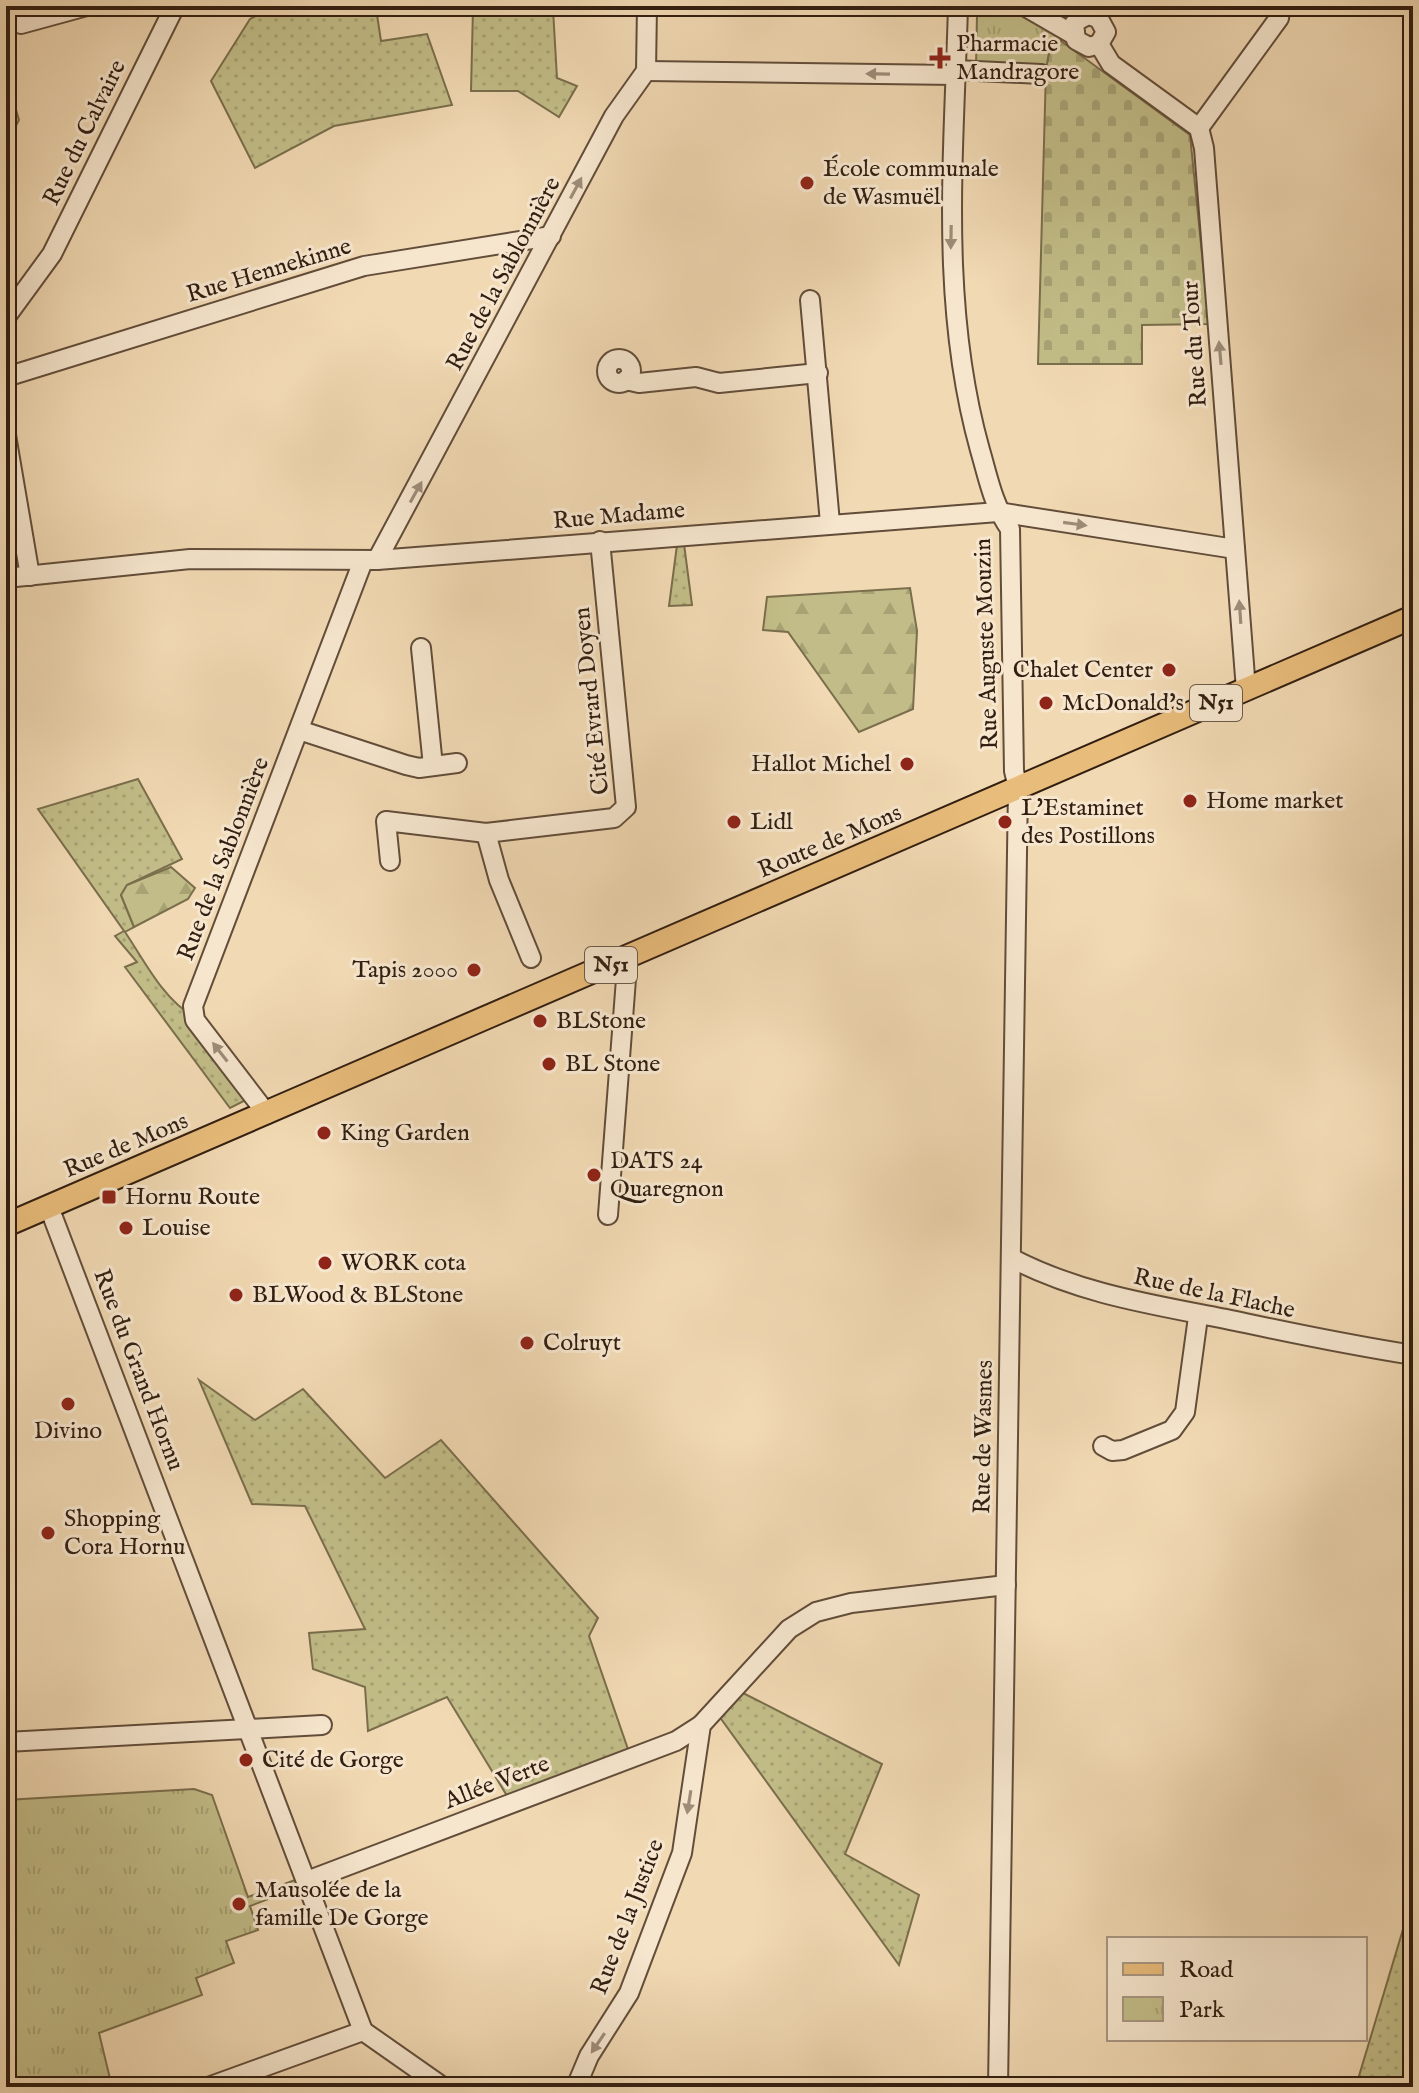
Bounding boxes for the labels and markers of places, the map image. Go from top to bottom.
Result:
place label: Pharmacie Mandragore [956,29,1079,88]
marker: Pharmacie Mandragore [931,49,949,67]
place label: École communale de Wasmuël [823,154,999,213]
marker: École communale de Wasmuël [798,174,816,192]
place label: Chalet Center [1013,655,1153,686]
marker: Chalet Center [1160,661,1178,679]
place label: McDonald's [1062,688,1184,719]
marker: McDonald's [1037,694,1055,712]
place label: Hallot Michel [751,749,891,780]
marker: Hallot Michel [898,755,916,773]
place label: Home market [1206,786,1343,817]
marker: Home market [1181,792,1199,810]
place label: L'Estaminet des Postillons [1021,793,1155,852]
place label: Lidl [750,807,793,838]
marker: Lidl [725,813,743,831]
marker: L'Estaminet des Postillons [996,813,1014,831]
place label: Tapis 2000 [352,955,458,986]
marker: Tapis 2000 [465,961,483,979]
place label: BLStone [556,1006,646,1037]
marker: BLStone [531,1012,549,1030]
place label: BL Stone [565,1049,660,1080]
marker: BL Stone [540,1055,558,1073]
place label: King Garden [340,1118,470,1149]
marker: King Garden [315,1124,333,1142]
place label: DATS 24 Quaregnon [610,1146,724,1205]
marker: DATS 24 Quaregnon [585,1166,603,1184]
place label: Hornu Route [125,1182,260,1213]
marker: Hornu Route [100,1188,118,1206]
place label: Louise [142,1213,210,1244]
marker: Louise [117,1219,135,1237]
place label: WORK cota [341,1248,467,1279]
marker: WORK cota [316,1254,334,1272]
place label: BLWood & BLStone [252,1280,463,1311]
marker: BLWood & BLStone [227,1286,245,1304]
place label: Colruyt [543,1328,621,1359]
marker: Colruyt [518,1334,536,1352]
marker: Divino [59,1395,77,1413]
place label: Divino [34,1416,102,1447]
place label: Shopping Cora Hornu [64,1504,185,1563]
marker: Shopping Cora Hornu [39,1524,57,1542]
place label: Cité de Gorge [262,1745,404,1776]
marker: Cité de Gorge [237,1751,255,1769]
place label: Mausolée de la famille De Gorge [255,1875,429,1934]
marker: Mausolée de la famille De Gorge [230,1895,248,1913]

